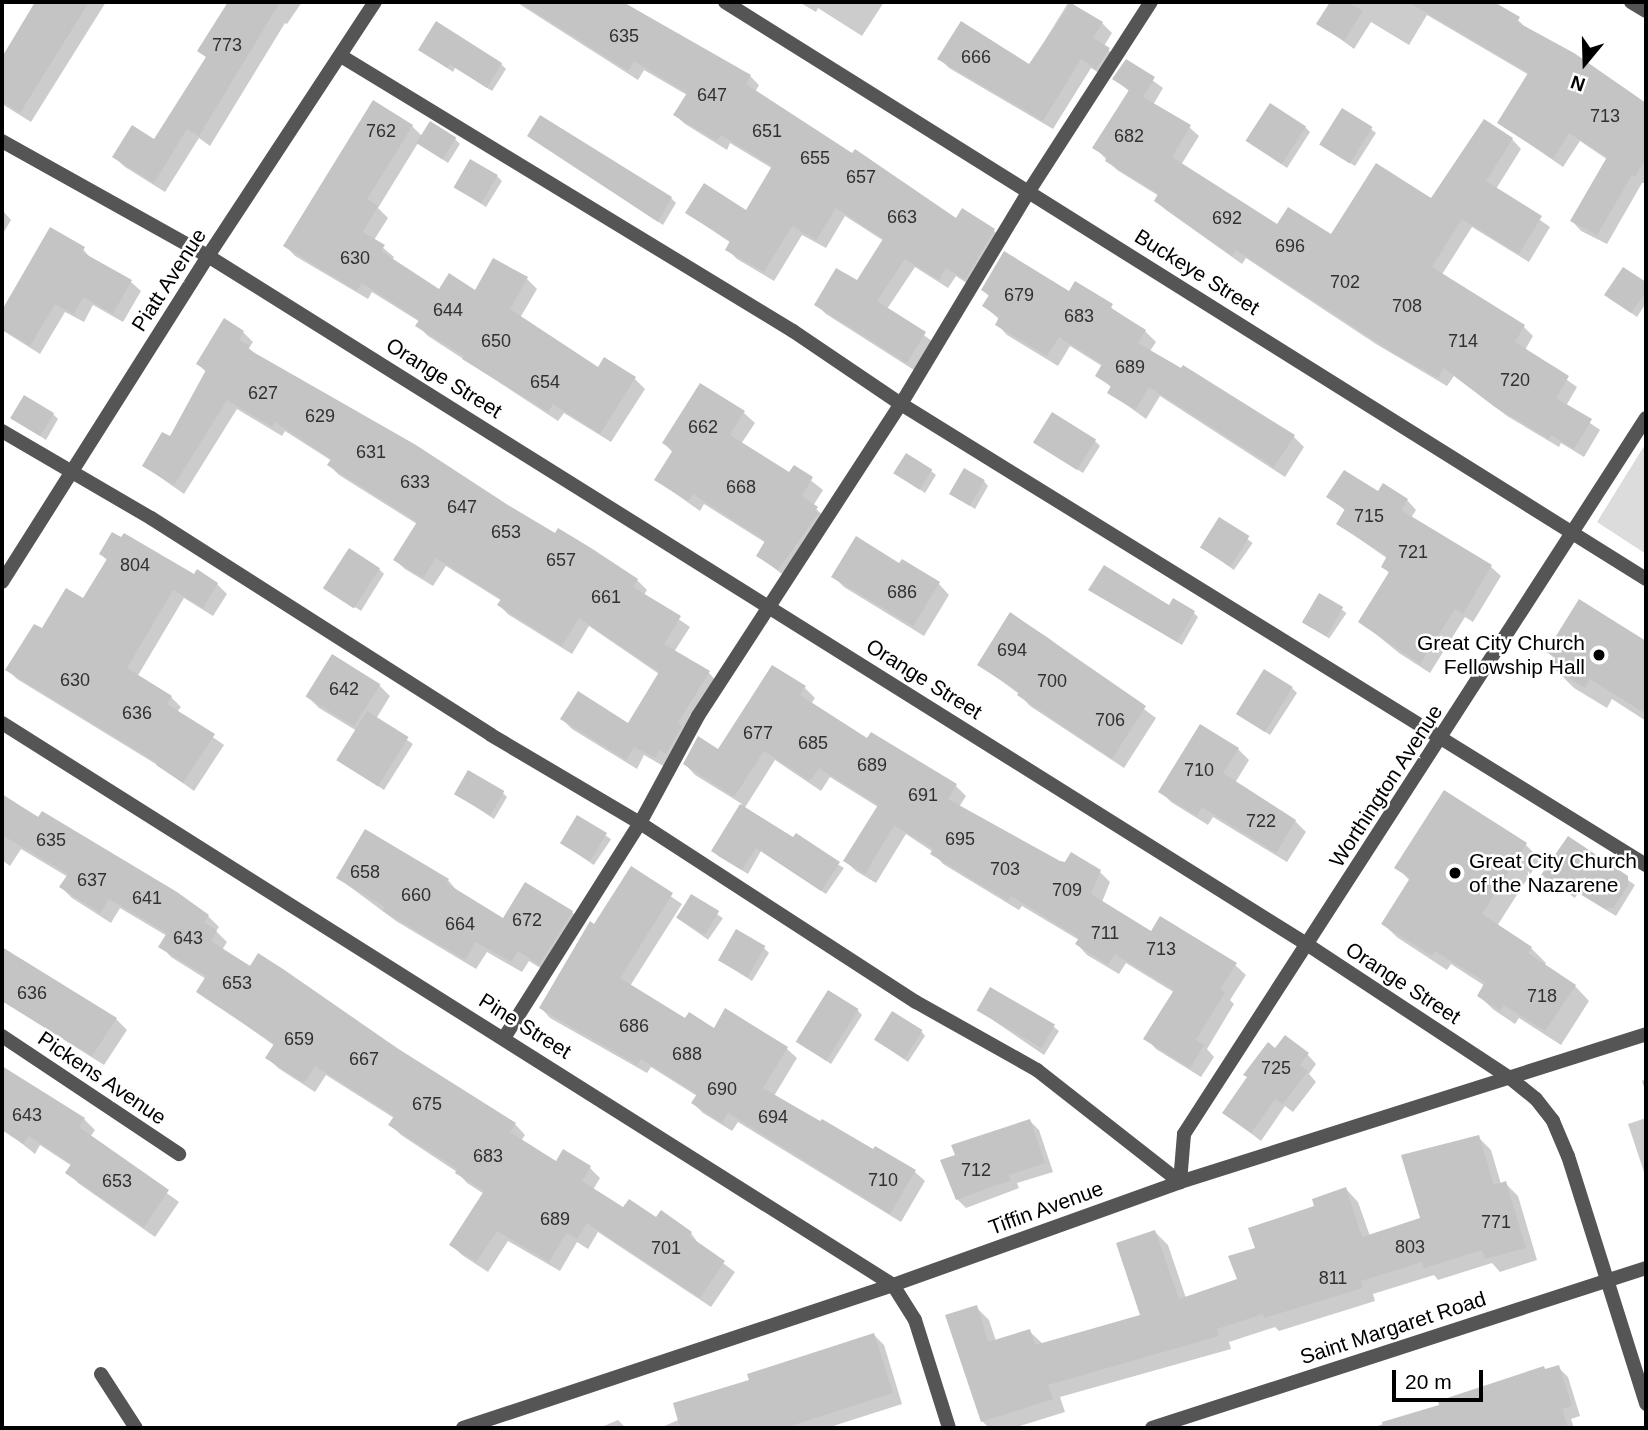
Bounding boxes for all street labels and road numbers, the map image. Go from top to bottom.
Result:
street label: Piatt Avenue [126,223,212,337]
street label: Buckeye Street [1130,224,1264,320]
street label: Orange Street [381,332,507,424]
street label: Orange Street [861,633,987,725]
street label: Worthington Avenue [1324,700,1448,872]
street label: Orange Street [1341,937,1465,1029]
street label: Pine Street [474,988,576,1064]
street label: Pickens Avenue [33,1026,171,1130]
street label: Tiffin Avenue [985,1175,1107,1241]
street label: Saint Margaret Road [1297,1286,1489,1370]

